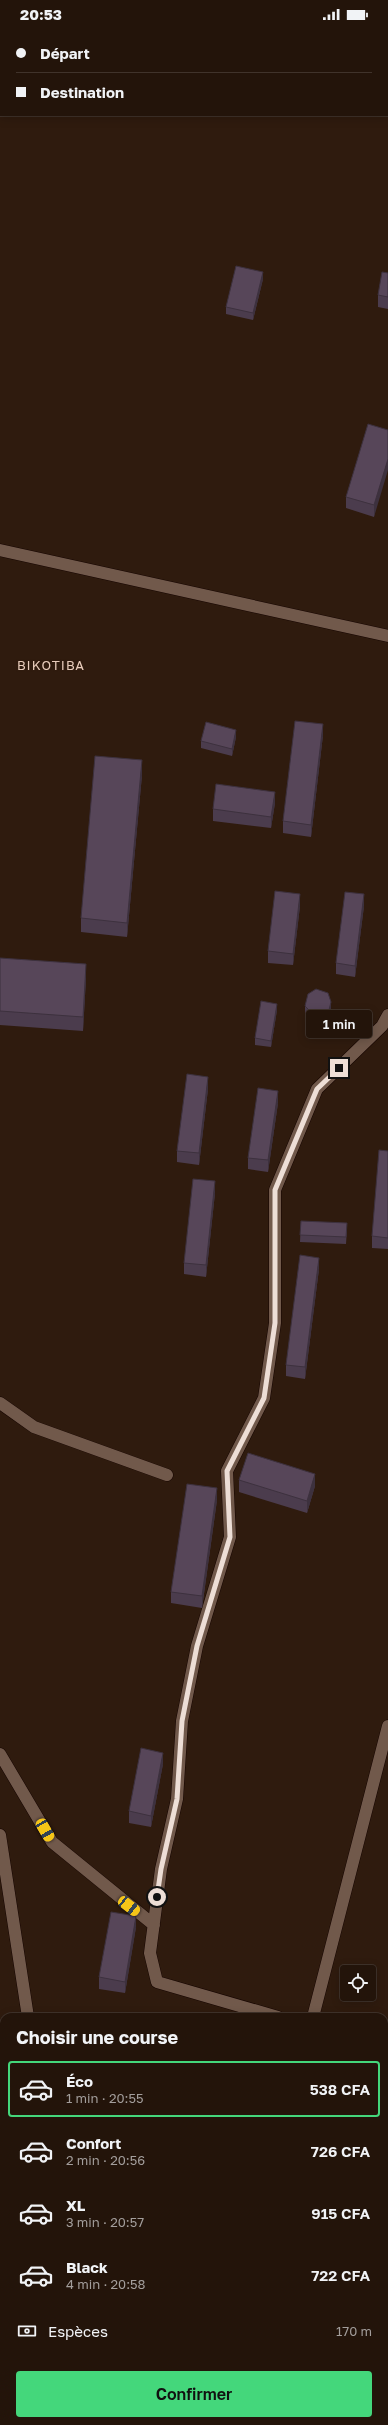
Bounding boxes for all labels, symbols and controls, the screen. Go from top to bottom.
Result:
text: 20:53 [20,5,62,23]
text: Départ [40,44,90,62]
text: Destination [40,83,124,101]
district label: BIKOTIBA [17,657,85,673]
callout: 1 min [306,1010,372,1038]
text: 1 min [323,1016,355,1032]
route end [330,1059,348,1077]
car [34,1817,56,1843]
route start [148,1888,166,1906]
car [116,1894,142,1918]
map controls [340,1965,376,2001]
button: locate [340,1965,376,2001]
text: Choisir une course [16,2026,178,2048]
icon: car [18,2071,54,2107]
text: Éco [66,2072,93,2090]
text: 538 CFA [310,2080,370,2098]
text: 1 min · 20:55 [66,2090,144,2106]
icon: car [18,2133,54,2169]
text: Confort [66,2134,121,2152]
text: 726 CFA [311,2142,370,2160]
text: 2 min · 20:56 [66,2152,145,2168]
icon: car [18,2195,54,2231]
text: XL [66,2196,85,2214]
text: 915 CFA [311,2204,370,2222]
text: 3 min · 20:57 [66,2214,144,2230]
icon: car [18,2257,54,2293]
text: Black [66,2258,108,2276]
text: 722 CFA [311,2266,370,2284]
text: 4 min · 20:58 [66,2276,146,2292]
icon: cash [16,2320,38,2342]
text: Espèces [48,2322,108,2340]
text: 170 m [336,2323,372,2339]
button: Confirmer [16,2371,372,2417]

